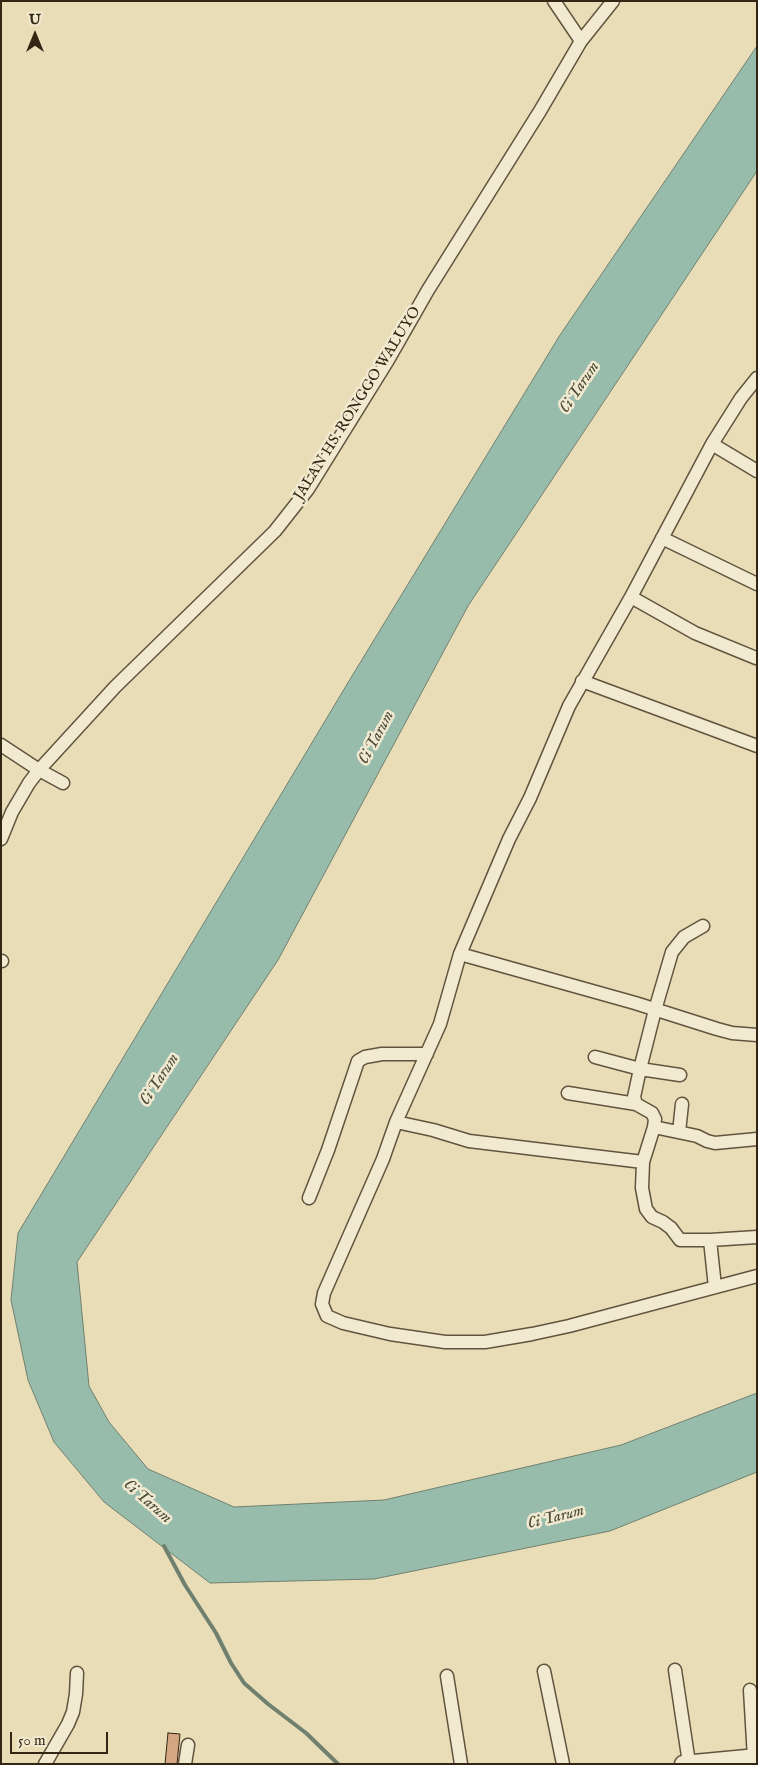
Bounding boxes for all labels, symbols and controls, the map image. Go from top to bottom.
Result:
north arrow [10,10,60,60]
text: U [29,11,41,29]
street label: JALAN HS. RONGGO WALUYO [291,304,425,504]
water label: Ci Tarum [556,359,604,417]
water label: Ci Tarum [355,708,399,768]
water label: Ci Tarum [136,1051,184,1109]
water label: Ci Tarum [119,1476,175,1528]
water label: Ci Tarum [526,1502,586,1534]
scale bar [12,1722,110,1754]
text: 50 m [18,1731,46,1750]

